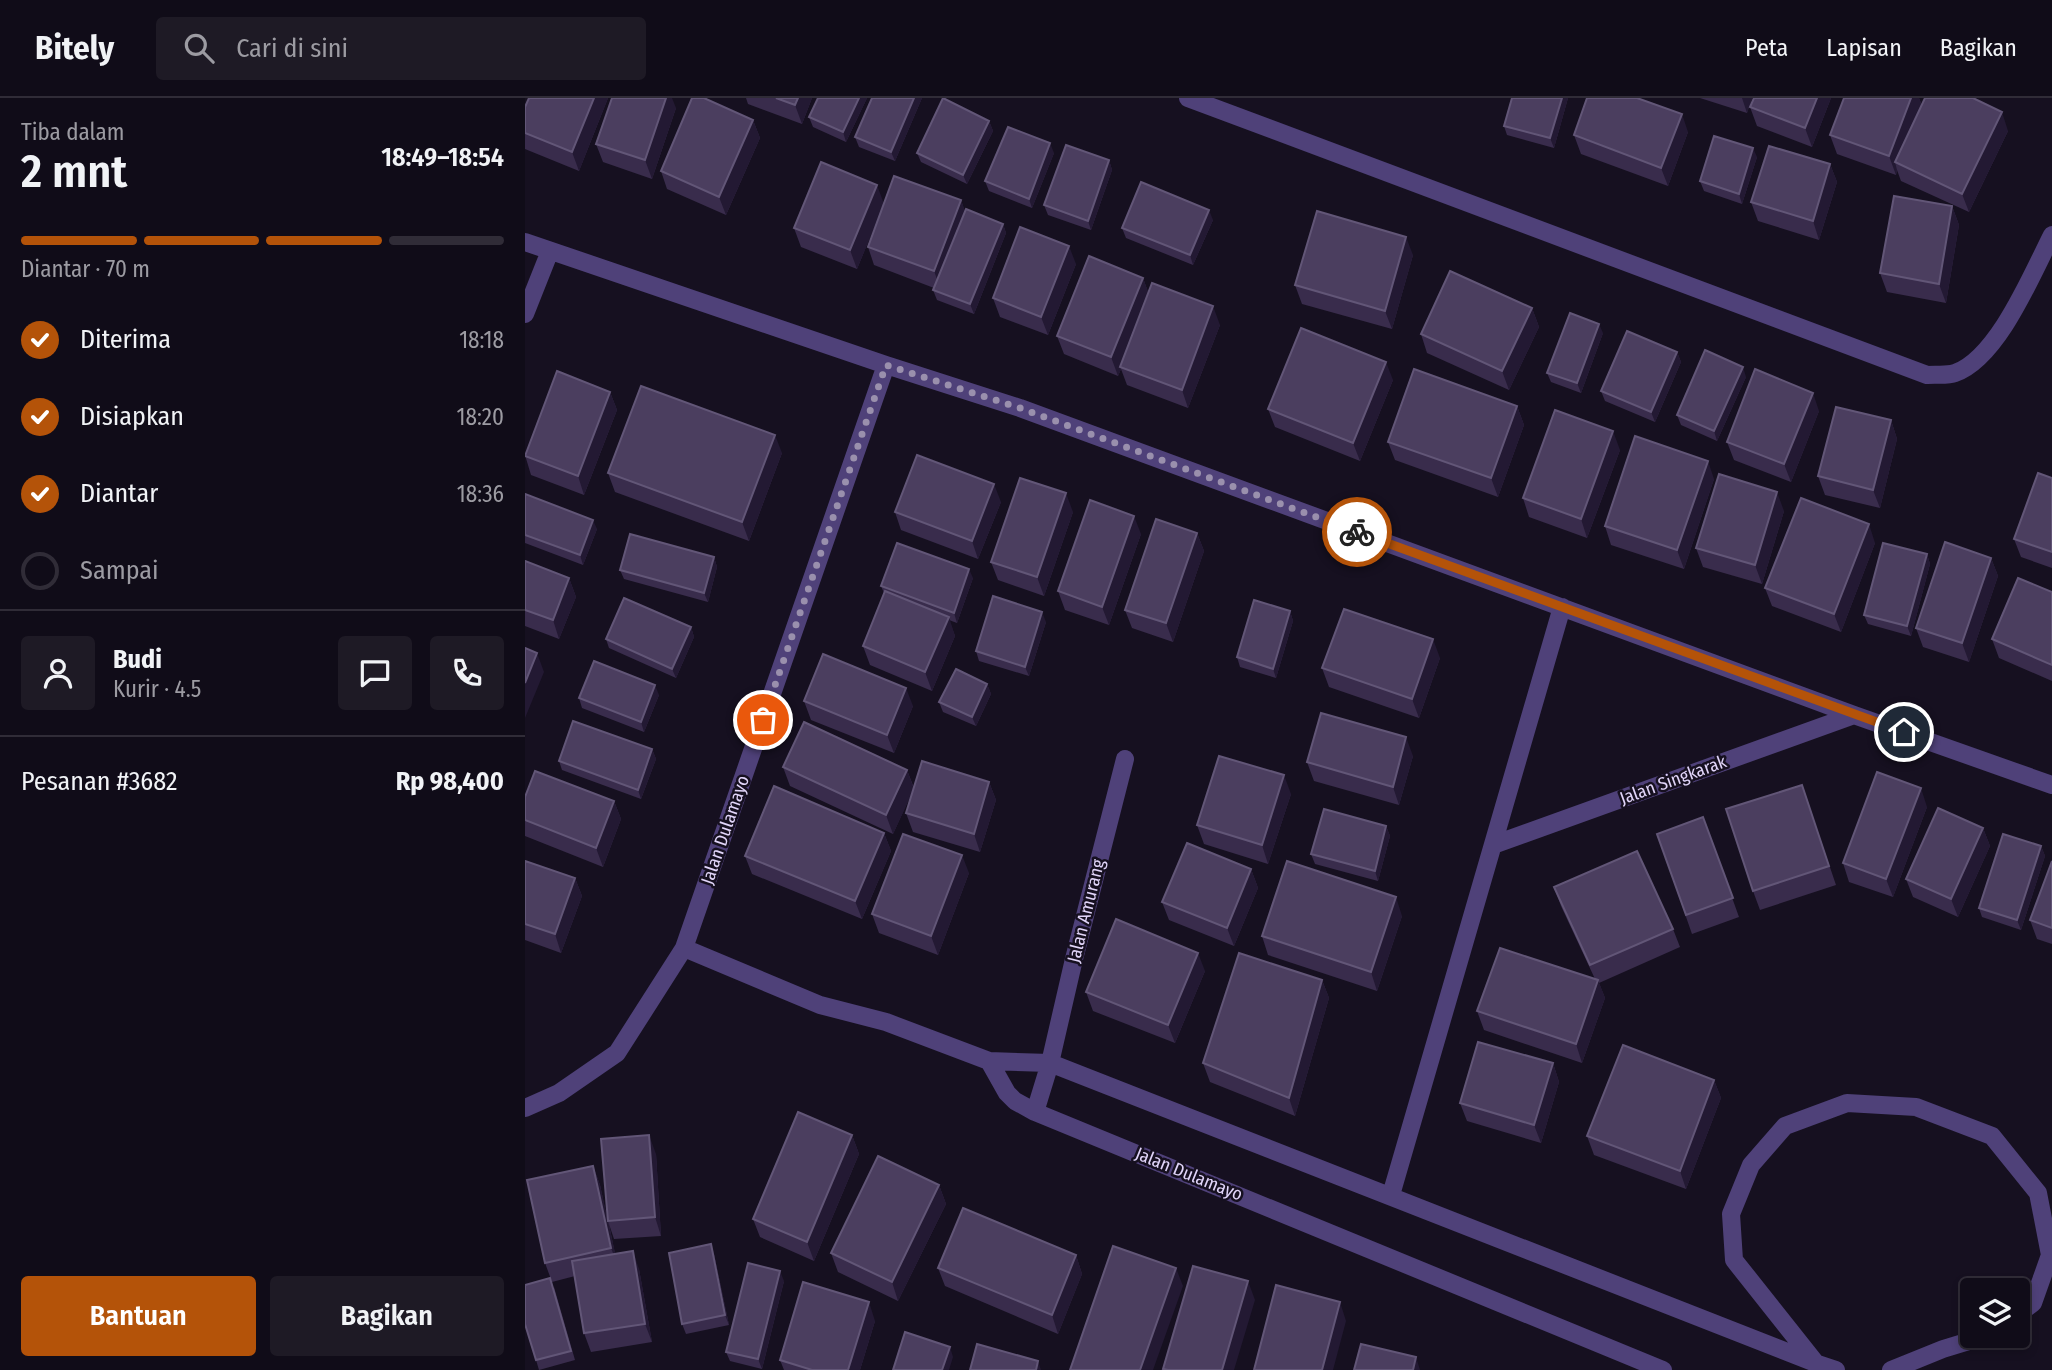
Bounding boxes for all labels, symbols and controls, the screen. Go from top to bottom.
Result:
search box [156,17,646,80]
text: Bitely [35,28,114,68]
icon: search [180,29,218,67]
text: Cari di sini [236,33,348,64]
text: Peta [1745,34,1788,62]
text: Lapisan [1826,34,1902,62]
text: Bagikan [1940,34,2017,62]
text: Tiba dalam [21,118,124,146]
text: 18:49–18:54 [381,142,504,173]
text: 2 mnt [21,144,127,199]
text: Diantar · 70 m [21,255,150,283]
icon: check [21,321,59,359]
text: Diterima [80,324,171,355]
text: 18:18 [459,326,504,354]
icon: check [21,398,59,436]
text: Disiapkan [80,401,184,432]
text: 18:20 [457,403,504,431]
icon: check [21,475,59,513]
text: Diantar [80,478,158,509]
text: 18:36 [457,480,504,508]
courier [1322,497,1392,567]
icon: bike [1338,513,1376,551]
text: Sampai [80,555,159,586]
button: person [21,636,95,710]
button: chat [338,636,412,710]
button: phone [430,636,504,710]
text: Budi [113,644,162,675]
text: Kurir · 4.5 [113,675,201,703]
pin [733,690,793,750]
icon: bag [744,701,782,739]
pin [1874,702,1934,762]
icon: home [1885,713,1923,751]
street label: Jalan Singkarak [1617,750,1730,809]
text: Pesanan #3682 [21,766,178,797]
text: Rp 98,400 [396,766,504,797]
street label: Jalan Dulamayo [696,773,754,887]
street label: Jalan Amurang [1063,856,1110,965]
street label: Jalan Dulamayo [1132,1142,1246,1206]
button: Bantuan [21,1276,256,1356]
button: Bagikan [270,1276,504,1356]
map controls [1960,1278,2030,1348]
button: layers [1960,1278,2030,1348]

